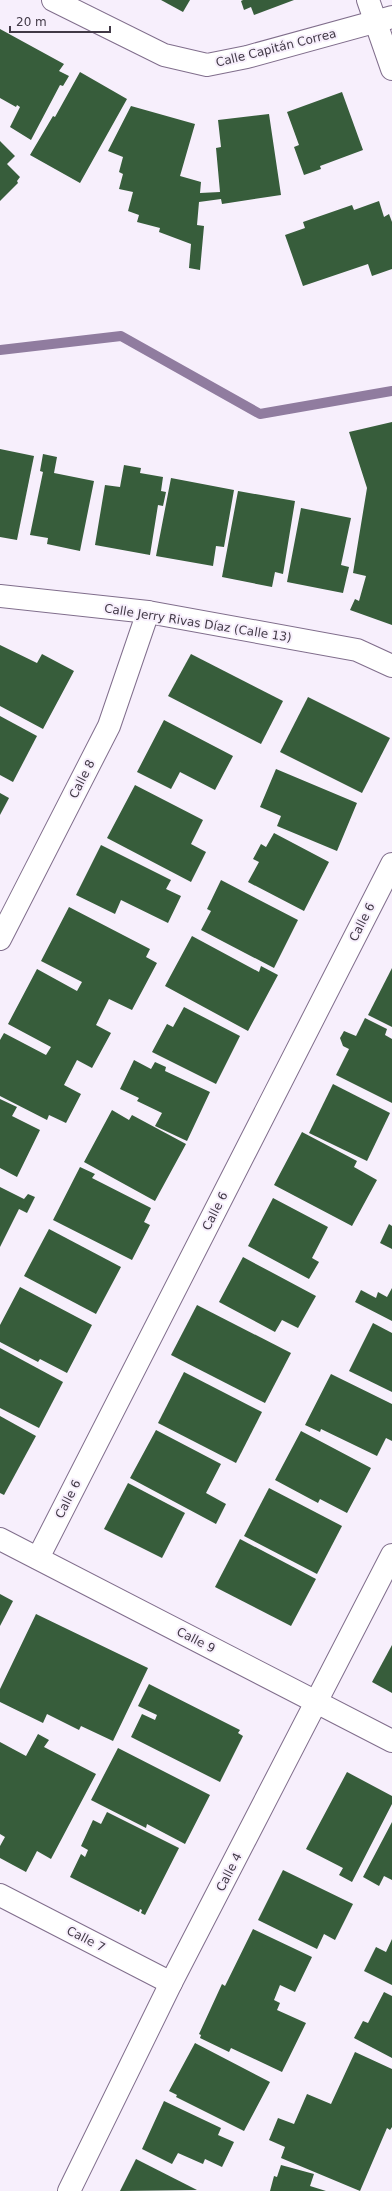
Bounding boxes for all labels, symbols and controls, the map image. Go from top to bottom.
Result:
scale bar [10,8,110,34]
text: 20 m [16,15,47,29]
street label: Calle Capitán Correa [214,26,338,70]
street label: Calle Jerry Rivas Díaz (Calle 13) [103,601,293,645]
street label: Calle 8 [66,757,98,801]
street label: Calle 6 [346,900,378,944]
street label: Calle 6 [199,1189,231,1233]
street label: Calle 6 [52,1477,84,1521]
street label: Calle 9 [174,1624,218,1656]
street label: Calle 4 [213,1850,245,1894]
street label: Calle 7 [64,1923,108,1955]

